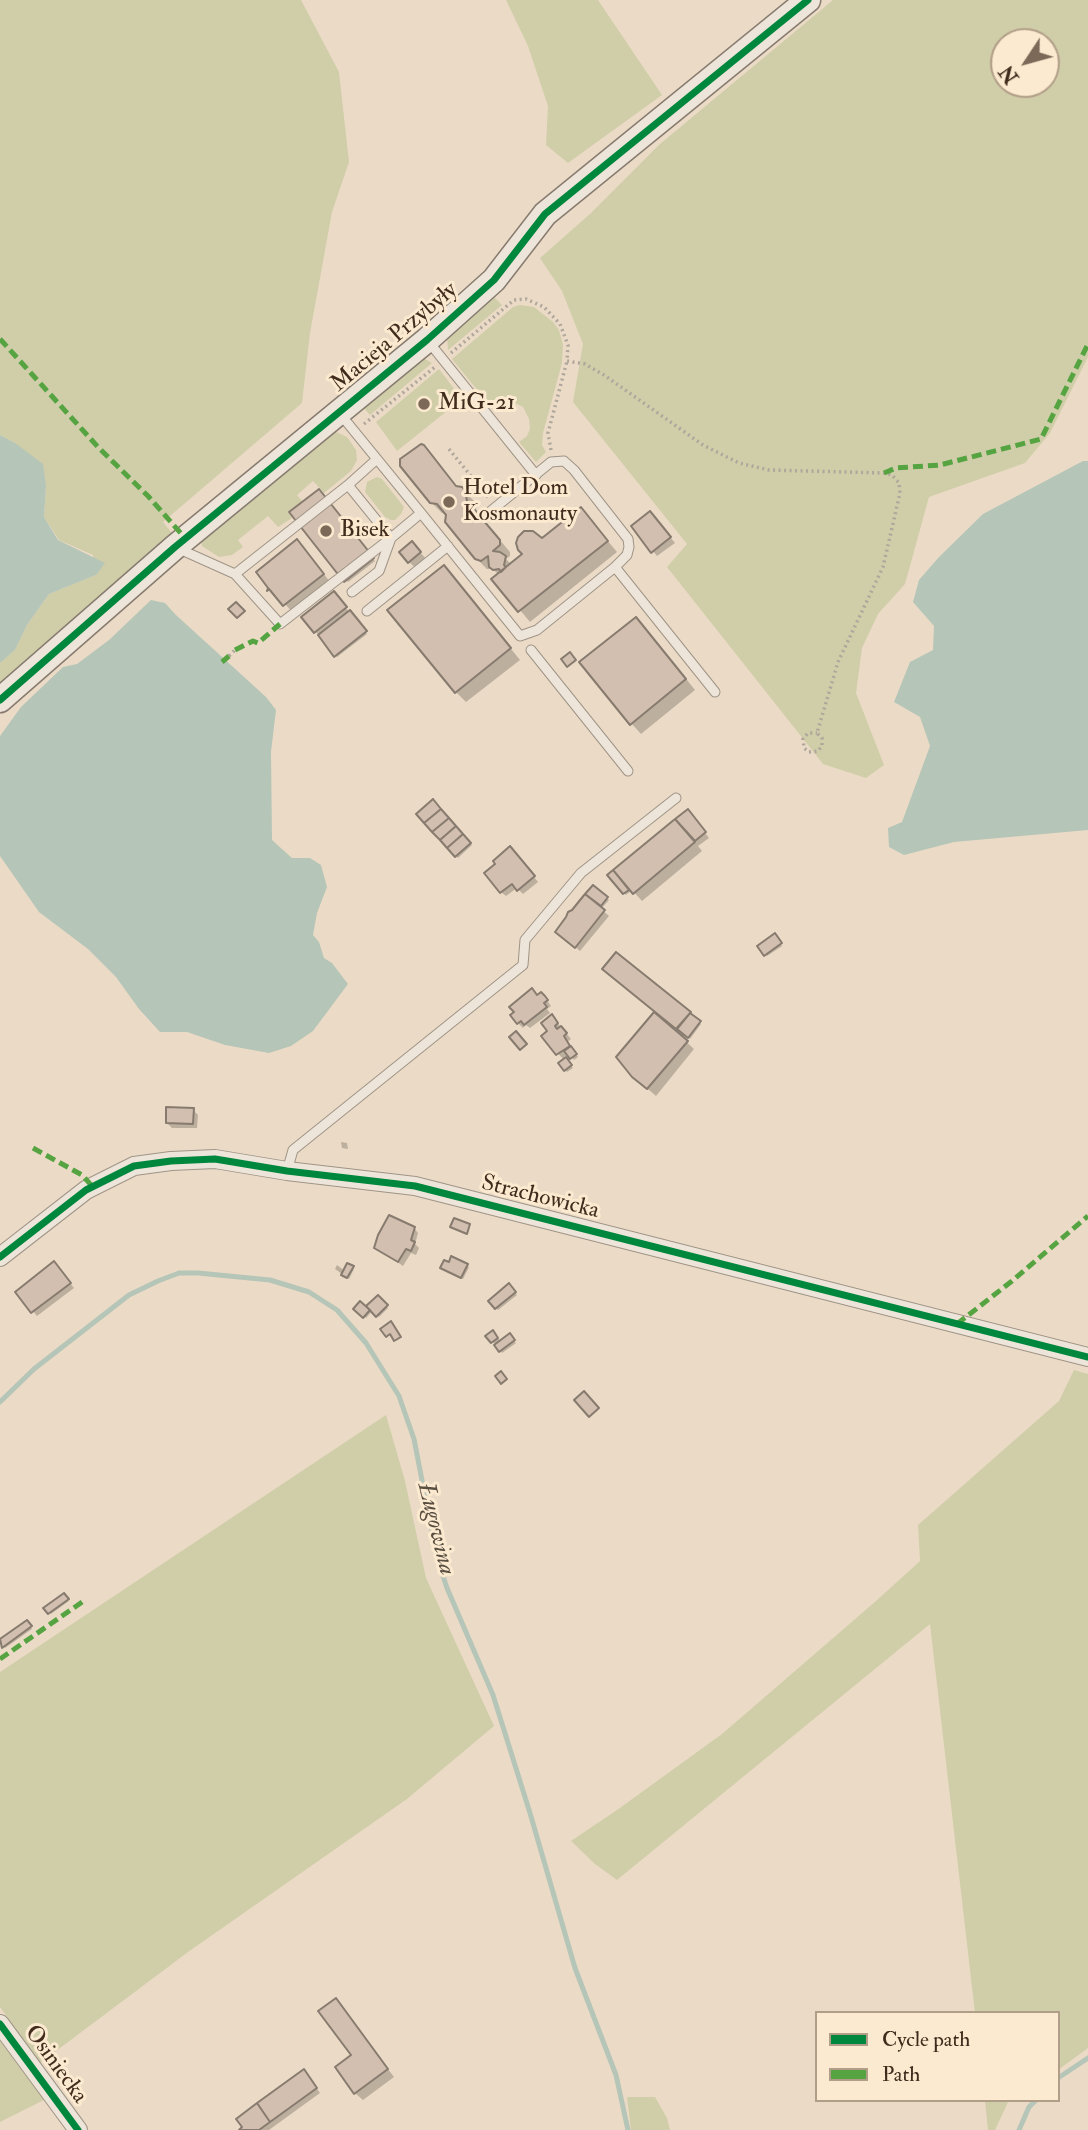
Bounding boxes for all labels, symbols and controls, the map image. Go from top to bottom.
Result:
north arrow [990,28,1060,98]
text: N [995,60,1024,88]
street label: Macieja Przybyły [326,277,464,399]
place label: MiG-21 [438,390,515,418]
marker: MiG-21 [416,396,432,412]
place label: Hotel Dom Kosmonauty [463,475,577,529]
marker: Hotel Dom Kosmonauty [441,494,457,510]
place label: Bisek [340,517,390,545]
marker: Bisek [318,523,334,539]
street label: Strachowicka [478,1170,602,1226]
water label: Ługowina [410,1480,460,1578]
legend [815,2011,1060,2102]
street label: Osiniecka [17,2021,93,2109]
text: Cycle path [882,2026,970,2053]
text: Path [882,2061,920,2088]

